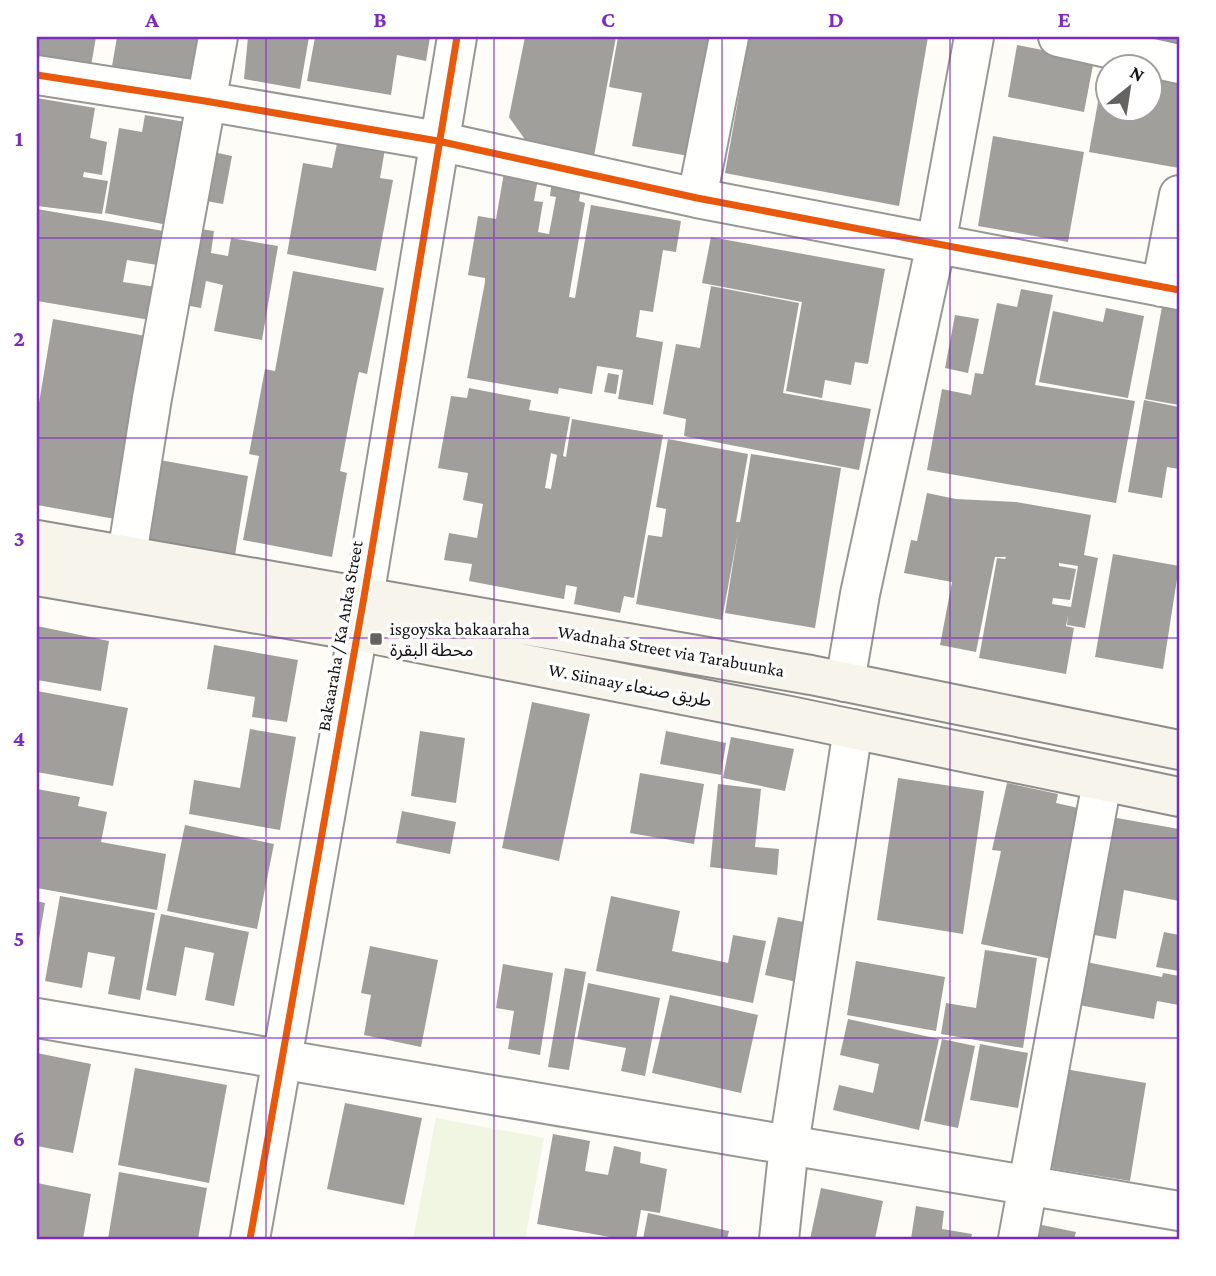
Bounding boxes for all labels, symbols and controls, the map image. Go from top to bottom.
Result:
text: A [144,6,159,32]
text: B [373,6,387,32]
text: C [601,6,615,32]
text: D [828,6,844,32]
text: E [1057,6,1071,32]
north arrow [1094,52,1164,122]
text: N [1126,61,1148,86]
text: 1 [15,125,24,151]
text: 2 [13,325,25,351]
text: 3 [13,525,25,551]
street label: Bakaaraha / Ka Anka Street [313,538,367,733]
place label: isgoyska bakaaraha محطة البقرة [390,619,530,661]
street label: Wadnaha Street via Tarabuunka [556,621,786,681]
marker: isgoyska bakaaraha محطة البقرة [368,631,384,647]
street label: W. Siinaay طريق صنعاء [547,659,713,712]
text: 4 [13,725,25,751]
text: 5 [13,925,25,951]
text: 6 [13,1125,25,1151]

